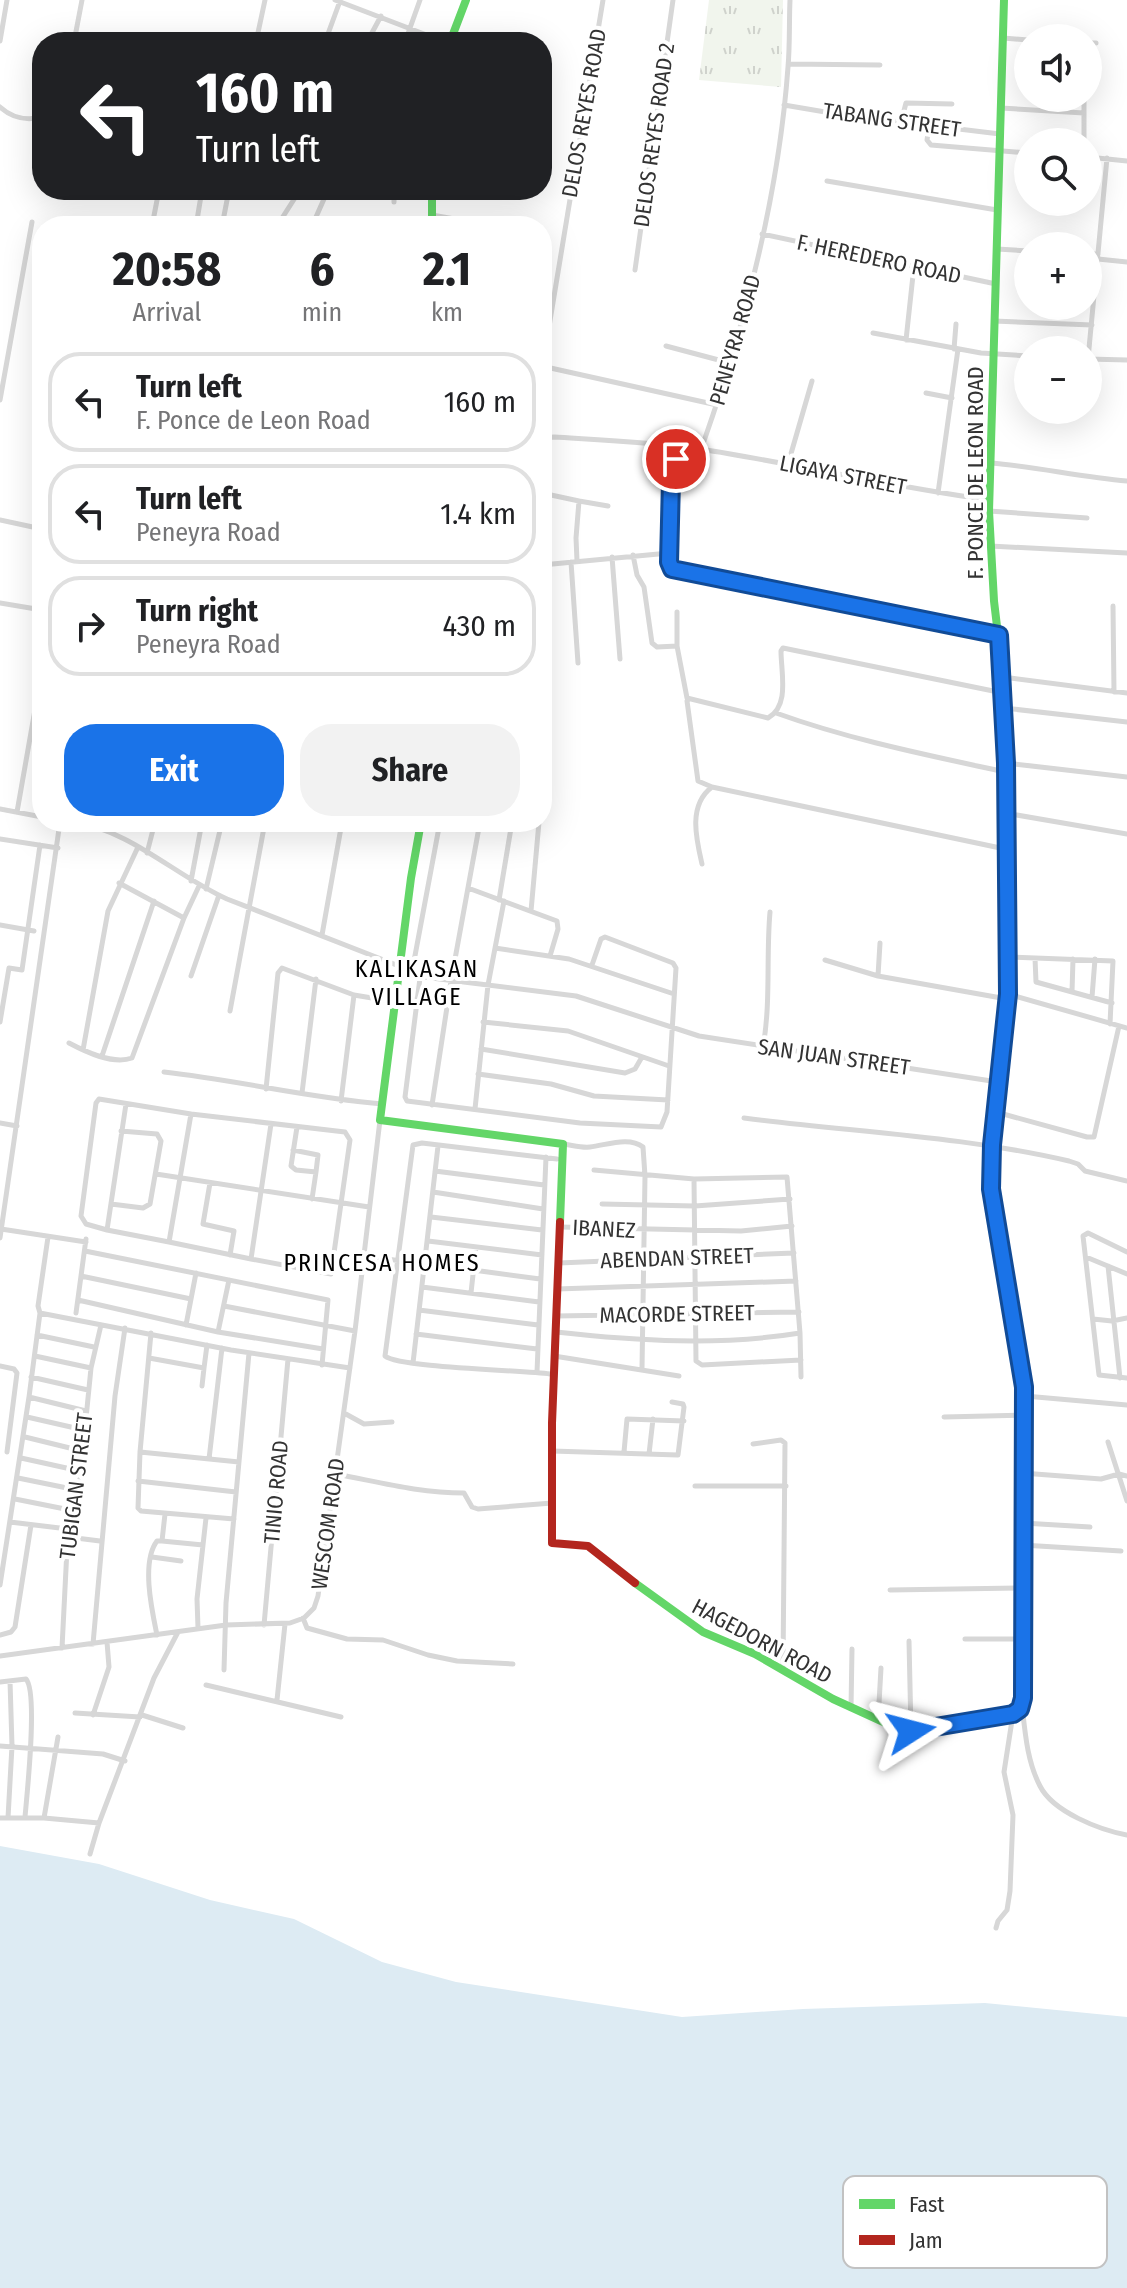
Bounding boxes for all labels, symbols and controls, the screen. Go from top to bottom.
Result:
map controls [1014,24,1102,424]
button: sound [1014,24,1102,112]
street label: DELOS REYES ROAD [556,27,612,199]
street label: DELOS REYES ROAD 2 [628,41,680,229]
text: 160 m [196,60,334,127]
icon: left [64,64,168,168]
street label: TABANG STREET [821,97,963,143]
text: Turn left [196,128,320,172]
button: search [1014,128,1102,216]
street label: F. HEREDERO ROAD [794,228,964,290]
button: + [1014,232,1102,320]
text: 20:58 [113,240,221,298]
text: 6 [309,240,335,298]
text: 2.1 [423,240,471,298]
street label: PENEYRA ROAD [703,271,767,409]
text: Arrival [132,297,201,328]
text: min [302,297,342,328]
text: km [431,297,463,328]
button: − [1014,336,1102,424]
street label: F. PONCE DE LEON ROAD [962,366,989,580]
text: Turn left [136,369,242,405]
icon: left [68,380,112,424]
text: 160 m [444,384,516,420]
text: F. Ponce de Leon Road [136,405,371,436]
pin [642,425,710,493]
icon: arrive [654,437,698,481]
street label: LIGAYA STREET [777,449,910,501]
text: Turn left [136,481,242,517]
icon: left [68,492,112,536]
text: 1.4 km [440,496,516,532]
text: Peneyra Road [136,517,281,548]
text: Turn right [136,593,258,629]
icon: right [68,604,112,648]
text: 430 m [443,608,516,644]
text: Peneyra Road [136,629,281,660]
button: Exit [64,724,284,816]
button: Share [300,724,520,816]
district label: KALIKASAN VILLAGE [355,955,479,1011]
street label: SAN JUAN STREET [756,1033,913,1081]
street label: IBANEZ [572,1214,636,1244]
street label: ABENDAN STREET [600,1242,755,1274]
district label: PRINCESA HOMES [283,1249,481,1277]
street label: MACORDE STREET [599,1299,756,1329]
street label: TUBIGAN STREET [54,1411,98,1561]
street label: TINIO ROAD [258,1439,294,1545]
street label: WESCOM ROAD [305,1457,351,1591]
street label: HAGEDORN ROAD [687,1593,837,1689]
position arrow [869,1689,953,1773]
legend [843,2176,1107,2268]
text: Fast [909,2191,945,2218]
text: Jam [909,2227,943,2254]

